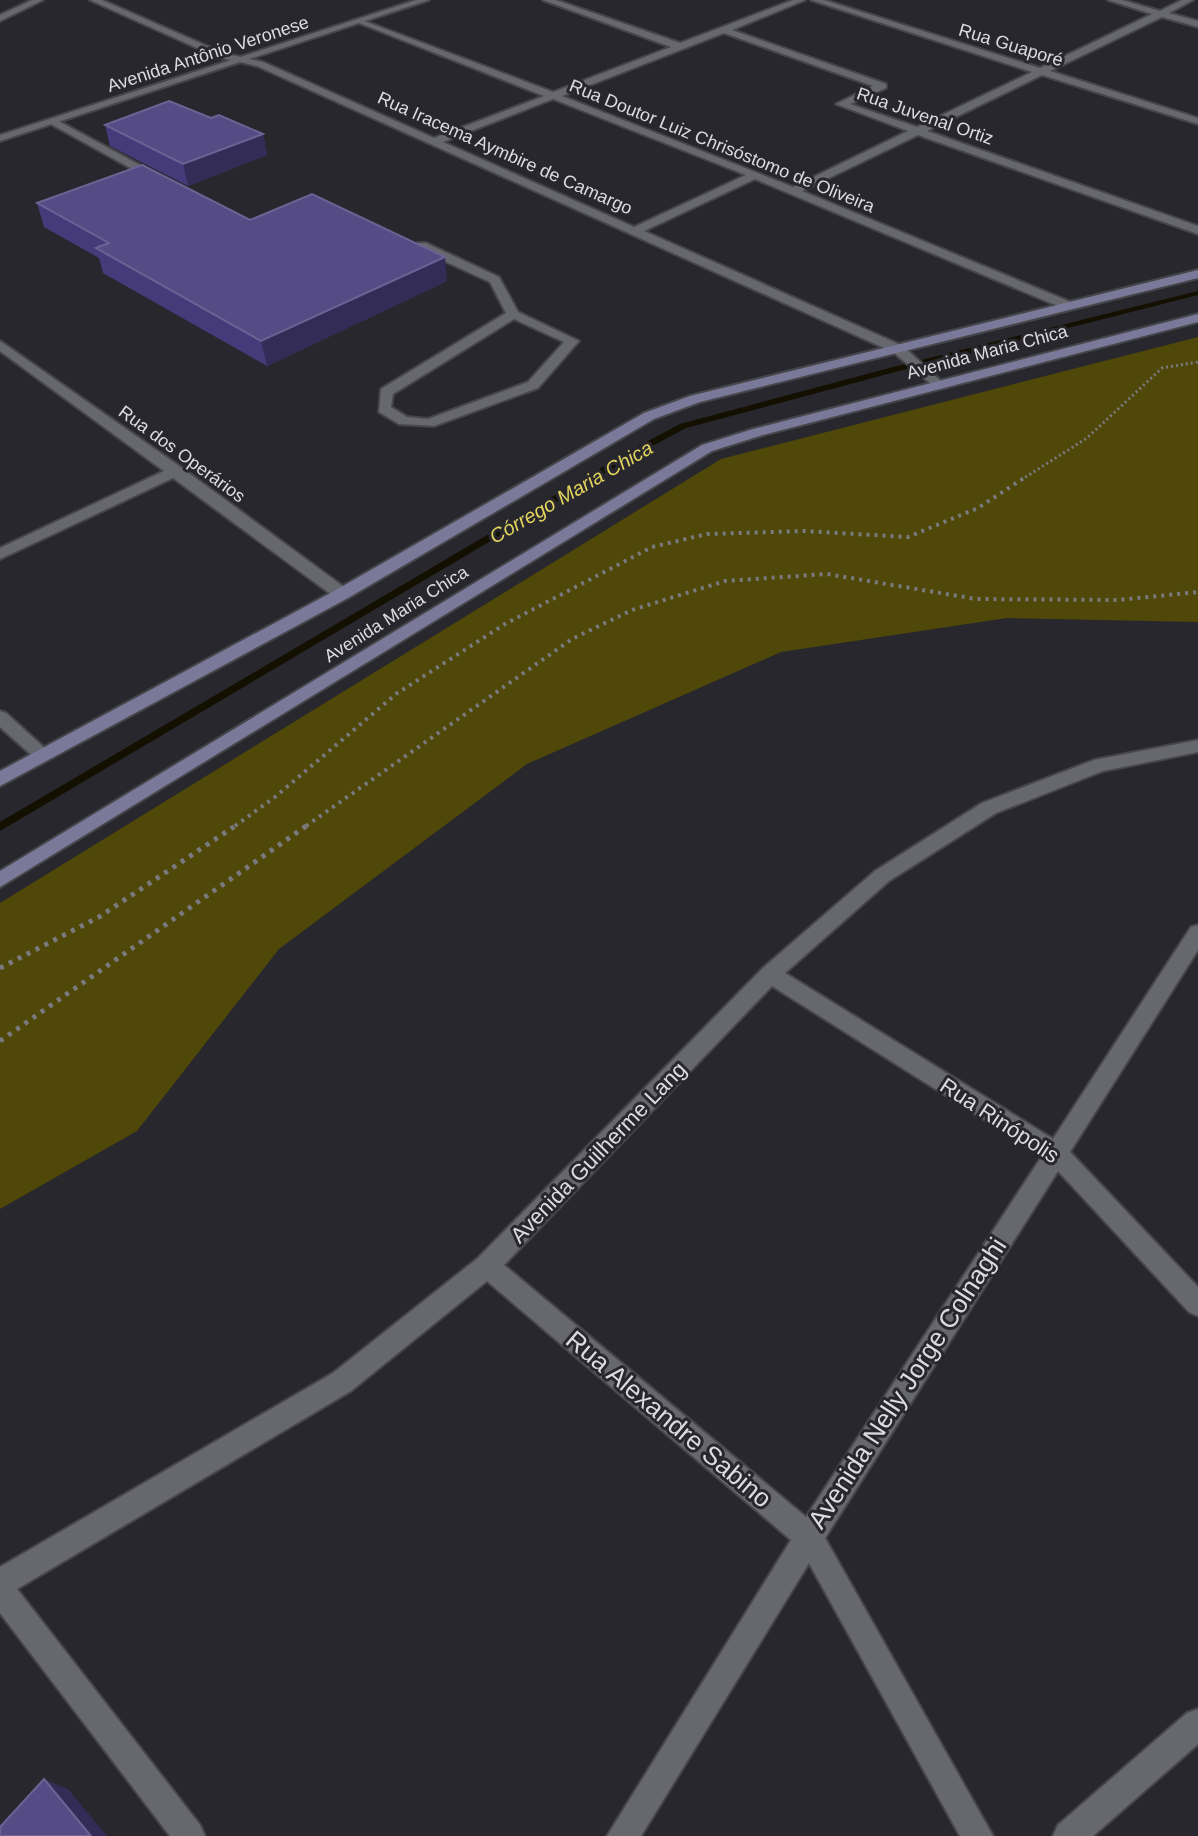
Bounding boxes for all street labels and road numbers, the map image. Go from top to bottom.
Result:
street label: Avenida Antônio Veronese [105,12,311,96]
street label: Rua Guaporé [956,20,1066,70]
street label: Rua Doutor Luiz Chrisóstomo de Oliveira [567,75,878,217]
street label: Rua Juvenal Ortiz [854,83,996,149]
street label: Rua Iracema Aymbire de Camargo [374,88,636,218]
street label: Avenida Maria Chica [904,321,1071,383]
street label: Rua dos Operários [115,402,249,506]
street label: Avenida Maria Chica [320,561,472,666]
street label: Avenida Guilherme Lang [505,1057,691,1248]
street label: Rua Rinópolis [935,1073,1064,1168]
street label: Avenida Nelly Jorge Colnaghi [802,1232,1012,1534]
street label: Rua Alexandre Sabino [560,1324,778,1514]

